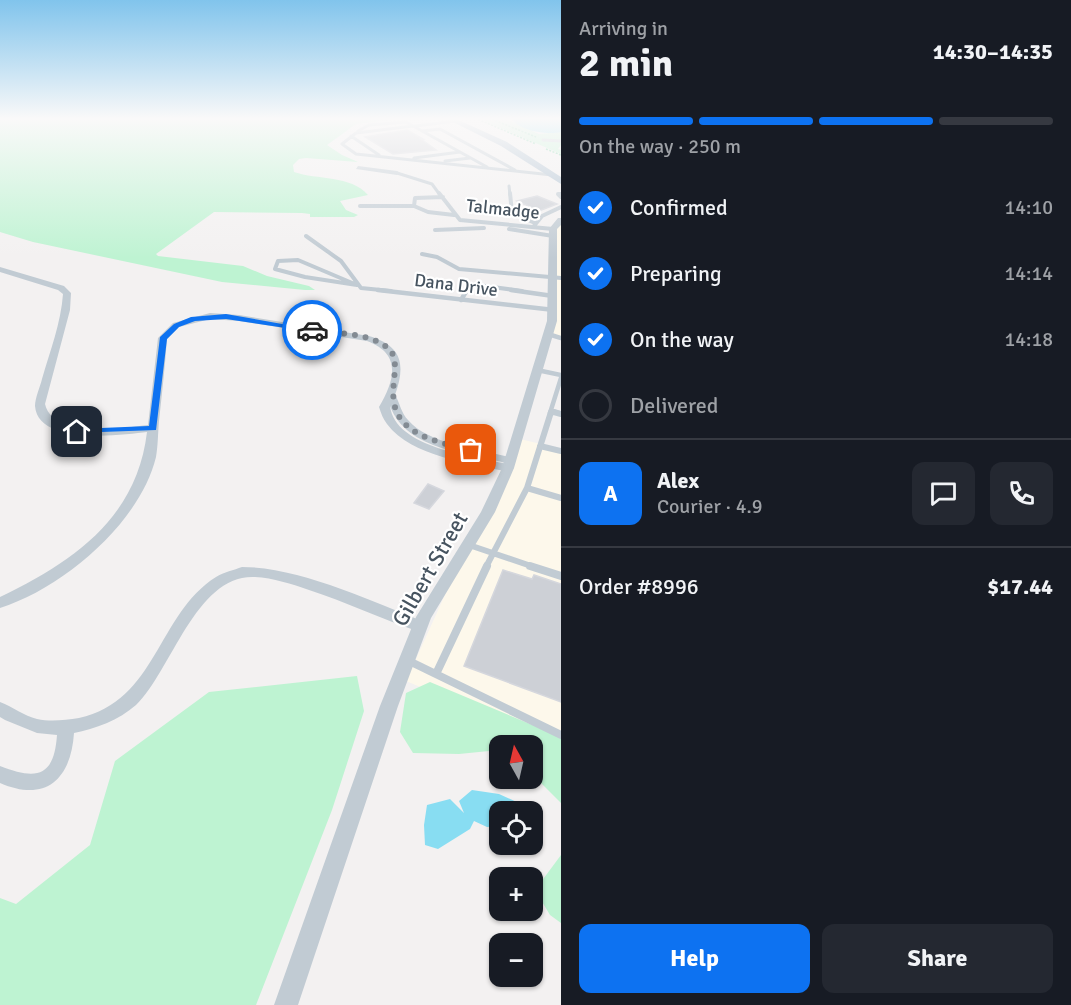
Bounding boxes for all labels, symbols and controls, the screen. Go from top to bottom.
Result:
text: Arriving in [579,16,668,41]
text: 14:30–14:35 [933,38,1053,65]
text: 2 min [579,39,673,87]
text: On the way · 250 m [579,134,741,159]
icon: check [579,191,612,224]
street label: Talmadge [465,194,541,224]
text: Confirmed [630,194,728,221]
text: 14:10 [1004,195,1053,220]
icon: check [579,257,612,290]
text: Preparing [630,260,722,287]
text: 14:14 [1004,261,1053,286]
street label: Dana Drive [413,269,499,301]
courier [282,300,342,360]
icon: car [296,314,329,347]
icon: check [579,323,612,356]
text: On the way [630,326,734,353]
text: 14:18 [1004,327,1053,352]
text: Delivered [630,392,718,419]
pin [51,406,102,457]
icon: home [60,415,93,448]
pin [445,424,496,475]
icon: bag [454,433,487,466]
button: chat [912,462,975,525]
button: phone [990,462,1053,525]
text: Alex [657,467,699,494]
text: A [603,480,618,507]
text: Courier · 4.9 [657,494,763,519]
street label: Gilbert Street [386,507,474,631]
text: Order #8996 [579,573,699,600]
text: $17.44 [987,573,1053,600]
north arrow [489,735,543,789]
map controls [489,735,543,987]
button: locate [489,801,543,855]
button: + [489,867,543,921]
button: Help [579,924,810,993]
button: Share [822,924,1053,993]
button: − [489,933,543,987]

